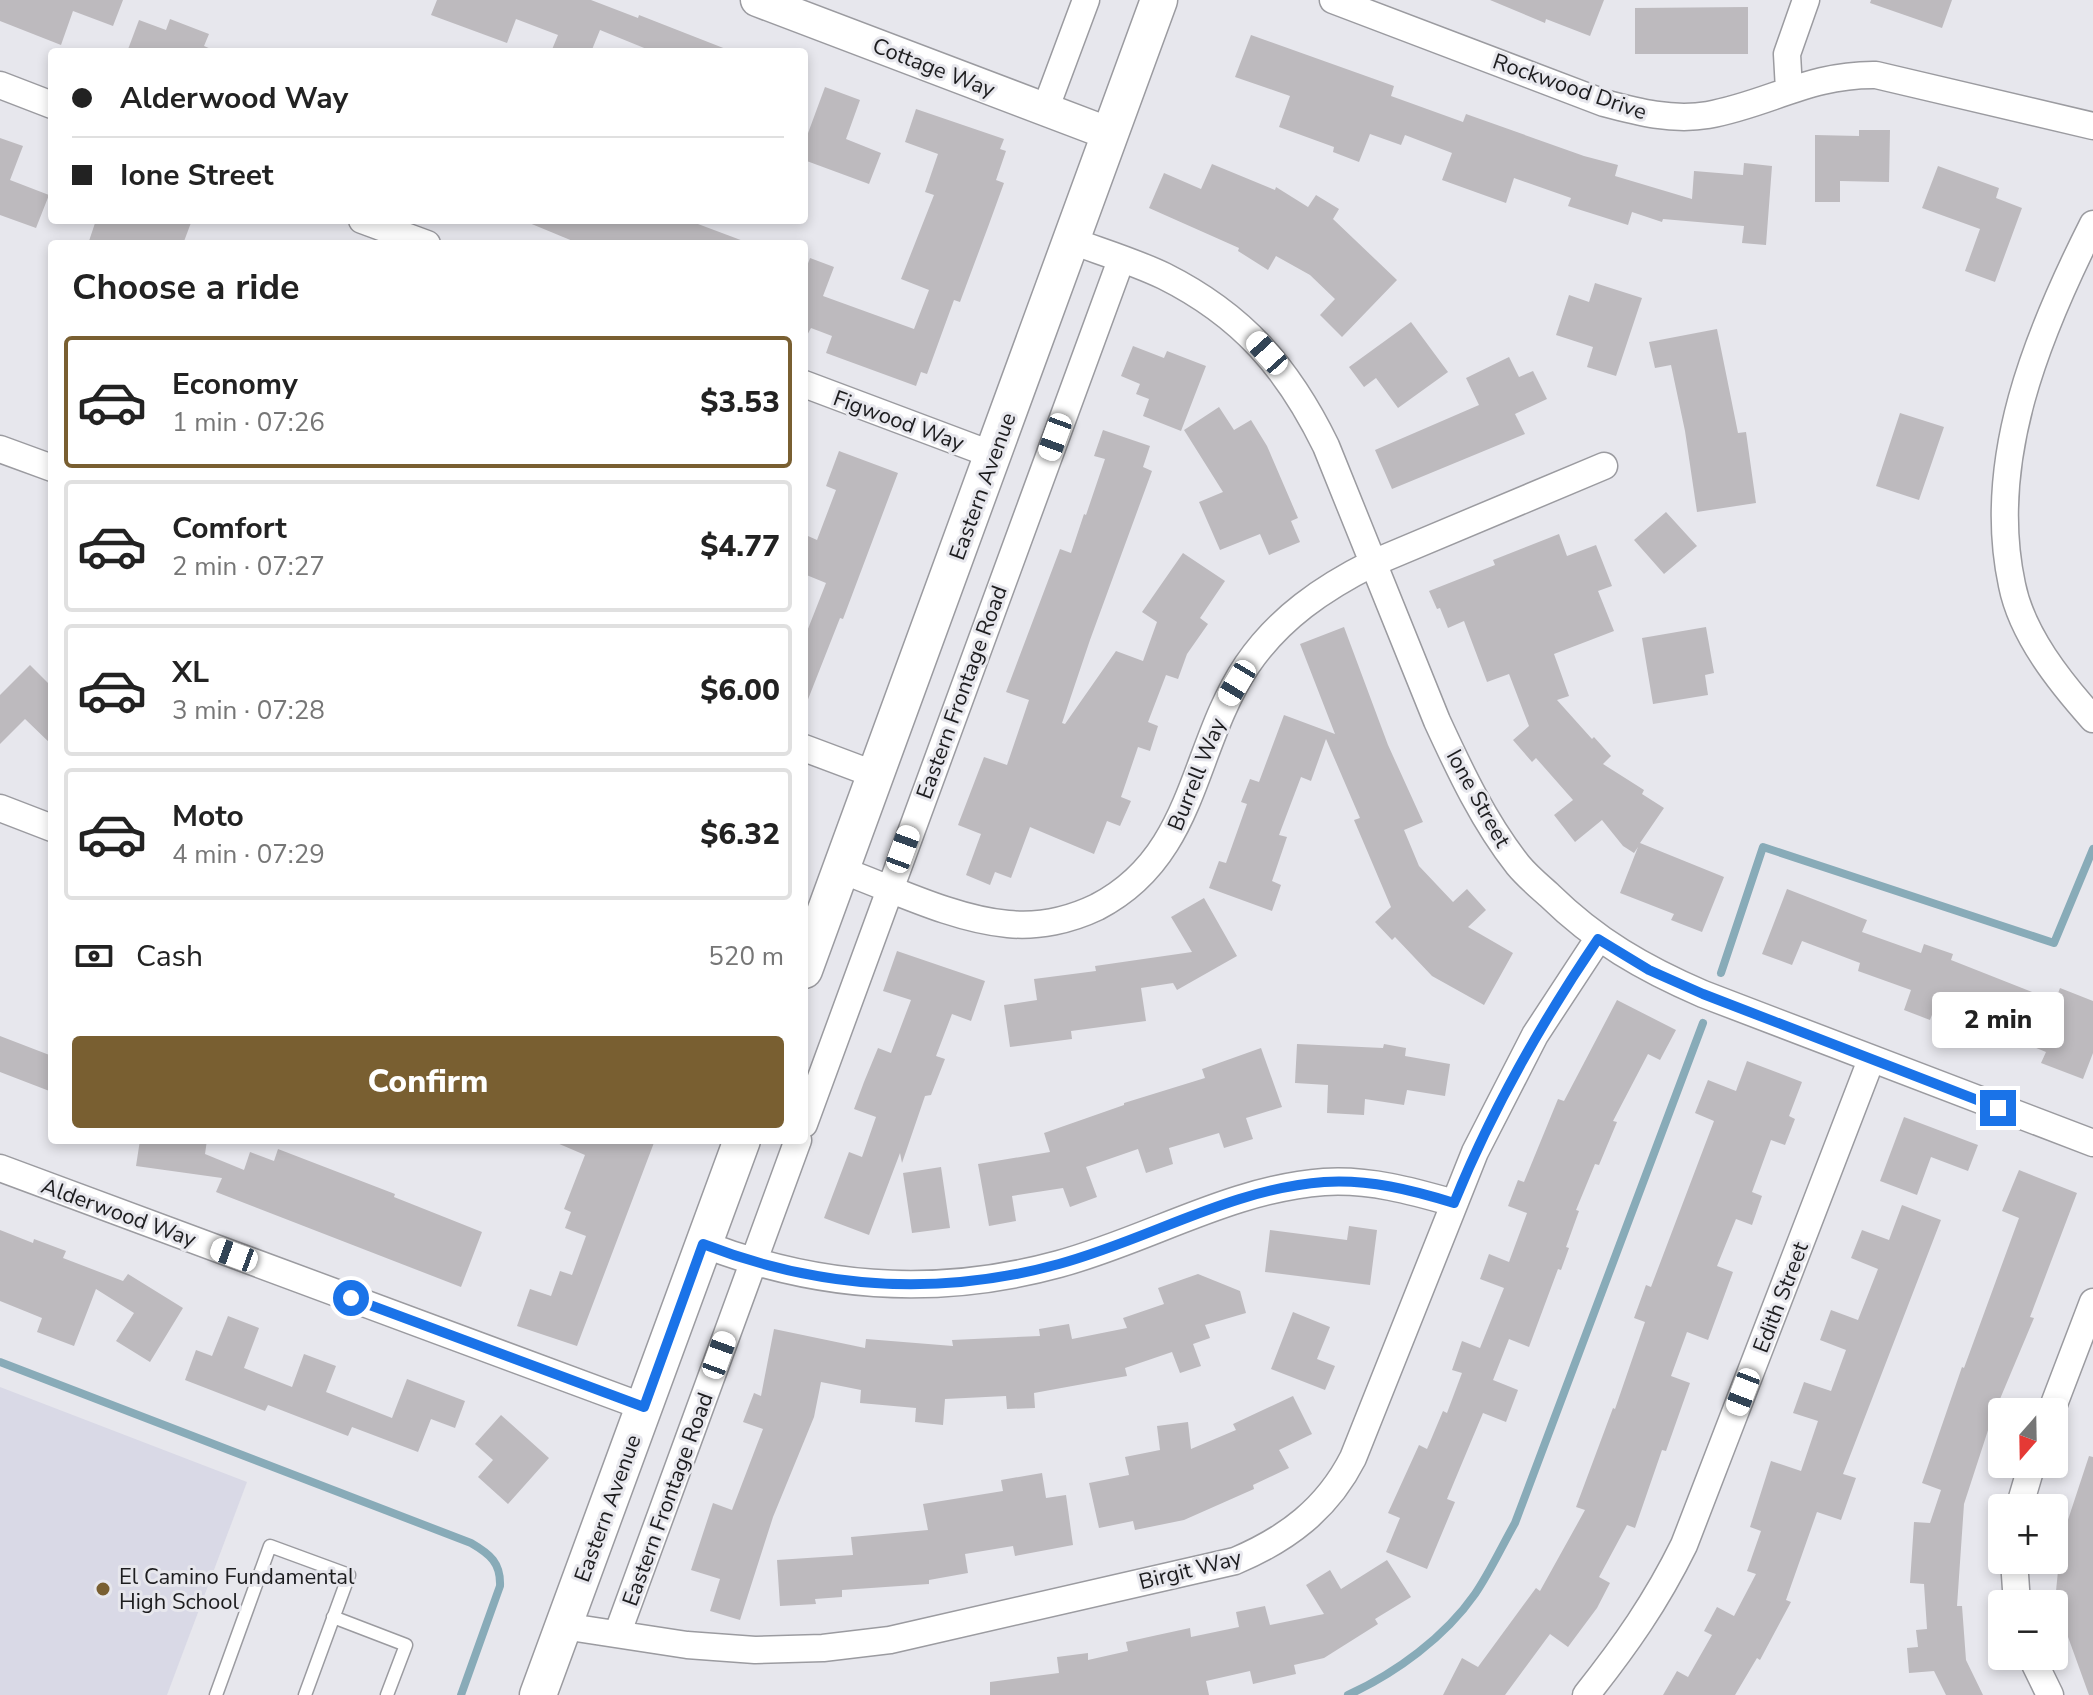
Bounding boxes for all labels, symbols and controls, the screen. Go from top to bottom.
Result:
street label: Cottage Way [868,31,1000,105]
street label: Rockwood Drive [1489,47,1651,127]
text: Alderwood Way [120,78,348,119]
text: Ione Street [120,155,273,196]
text: Choose a ride [72,263,300,312]
car [1242,327,1292,379]
text: Economy [172,364,298,405]
icon: car [76,366,148,438]
text: $3.53 [700,382,780,423]
street label: Figwood Way [829,383,969,459]
text: 1 min · 07:26 [172,405,325,440]
street label: Eastern Avenue [942,408,1024,564]
car [1036,410,1074,464]
text: Comfort [172,508,287,549]
icon: car [76,510,148,582]
text: $4.77 [700,526,780,567]
text: 2 min · 07:27 [172,549,325,584]
street label: Eastern Frontage Road [909,581,1015,803]
text: XL [172,652,209,693]
icon: car [76,654,148,726]
car [1214,656,1260,710]
text: $6.00 [700,670,780,711]
text: 3 min · 07:28 [172,693,325,728]
street label: Burrell Way [1161,713,1233,835]
street label: Ione Street [1439,744,1518,853]
text: Moto [172,796,244,837]
icon: car [76,798,148,870]
text: $6.32 [700,814,780,855]
car [884,822,922,876]
text: 4 min · 07:29 [172,837,325,872]
icon: cash [72,934,116,978]
text: Cash [136,936,203,977]
text: 520 m [708,939,784,974]
callout: 2 min [1932,992,2064,1048]
text: 2 min [1964,1002,2032,1037]
button: Confirm [72,1036,784,1128]
route end [1980,1090,2016,1126]
street label: Alderwood Way [37,1171,201,1255]
car [207,1236,261,1274]
street label: Edith Street [1746,1237,1816,1357]
route start [333,1280,369,1316]
car [700,1328,738,1382]
car [1723,1365,1763,1419]
street label: Eastern Frontage Road [615,1388,721,1610]
north arrow [1988,1398,2068,1478]
map controls [1988,1398,2068,1670]
street label: Eastern Avenue [567,1430,649,1586]
button: + [1988,1494,2068,1574]
street label: Birgit Way [1136,1543,1245,1597]
place label: El Camino Fundamental High School [119,1562,355,1617]
marker: El Camino Fundamental High School [94,1580,112,1598]
button: − [1988,1590,2068,1670]

